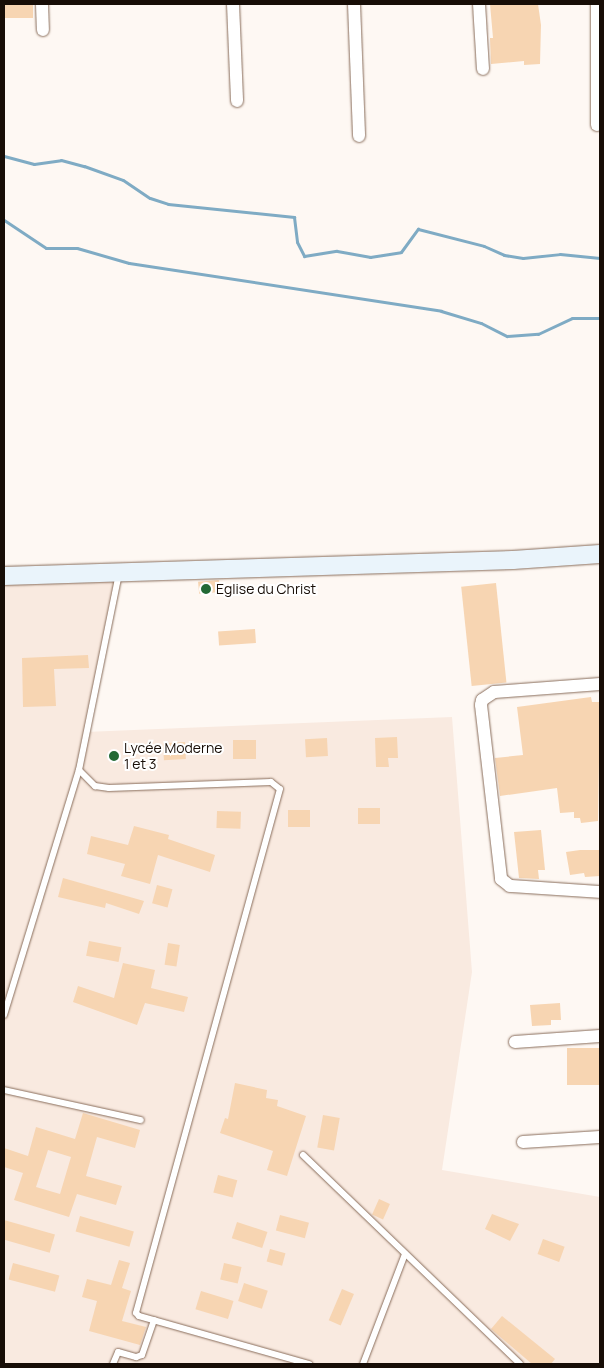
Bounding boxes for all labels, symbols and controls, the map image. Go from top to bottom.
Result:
place label: Eglise du Christ [216,581,316,597]
marker: Eglise du Christ [200,583,212,595]
place label: Lycée Moderne 1 et 3 [124,740,222,772]
marker: Lycée Moderne 1 et 3 [108,750,120,762]

